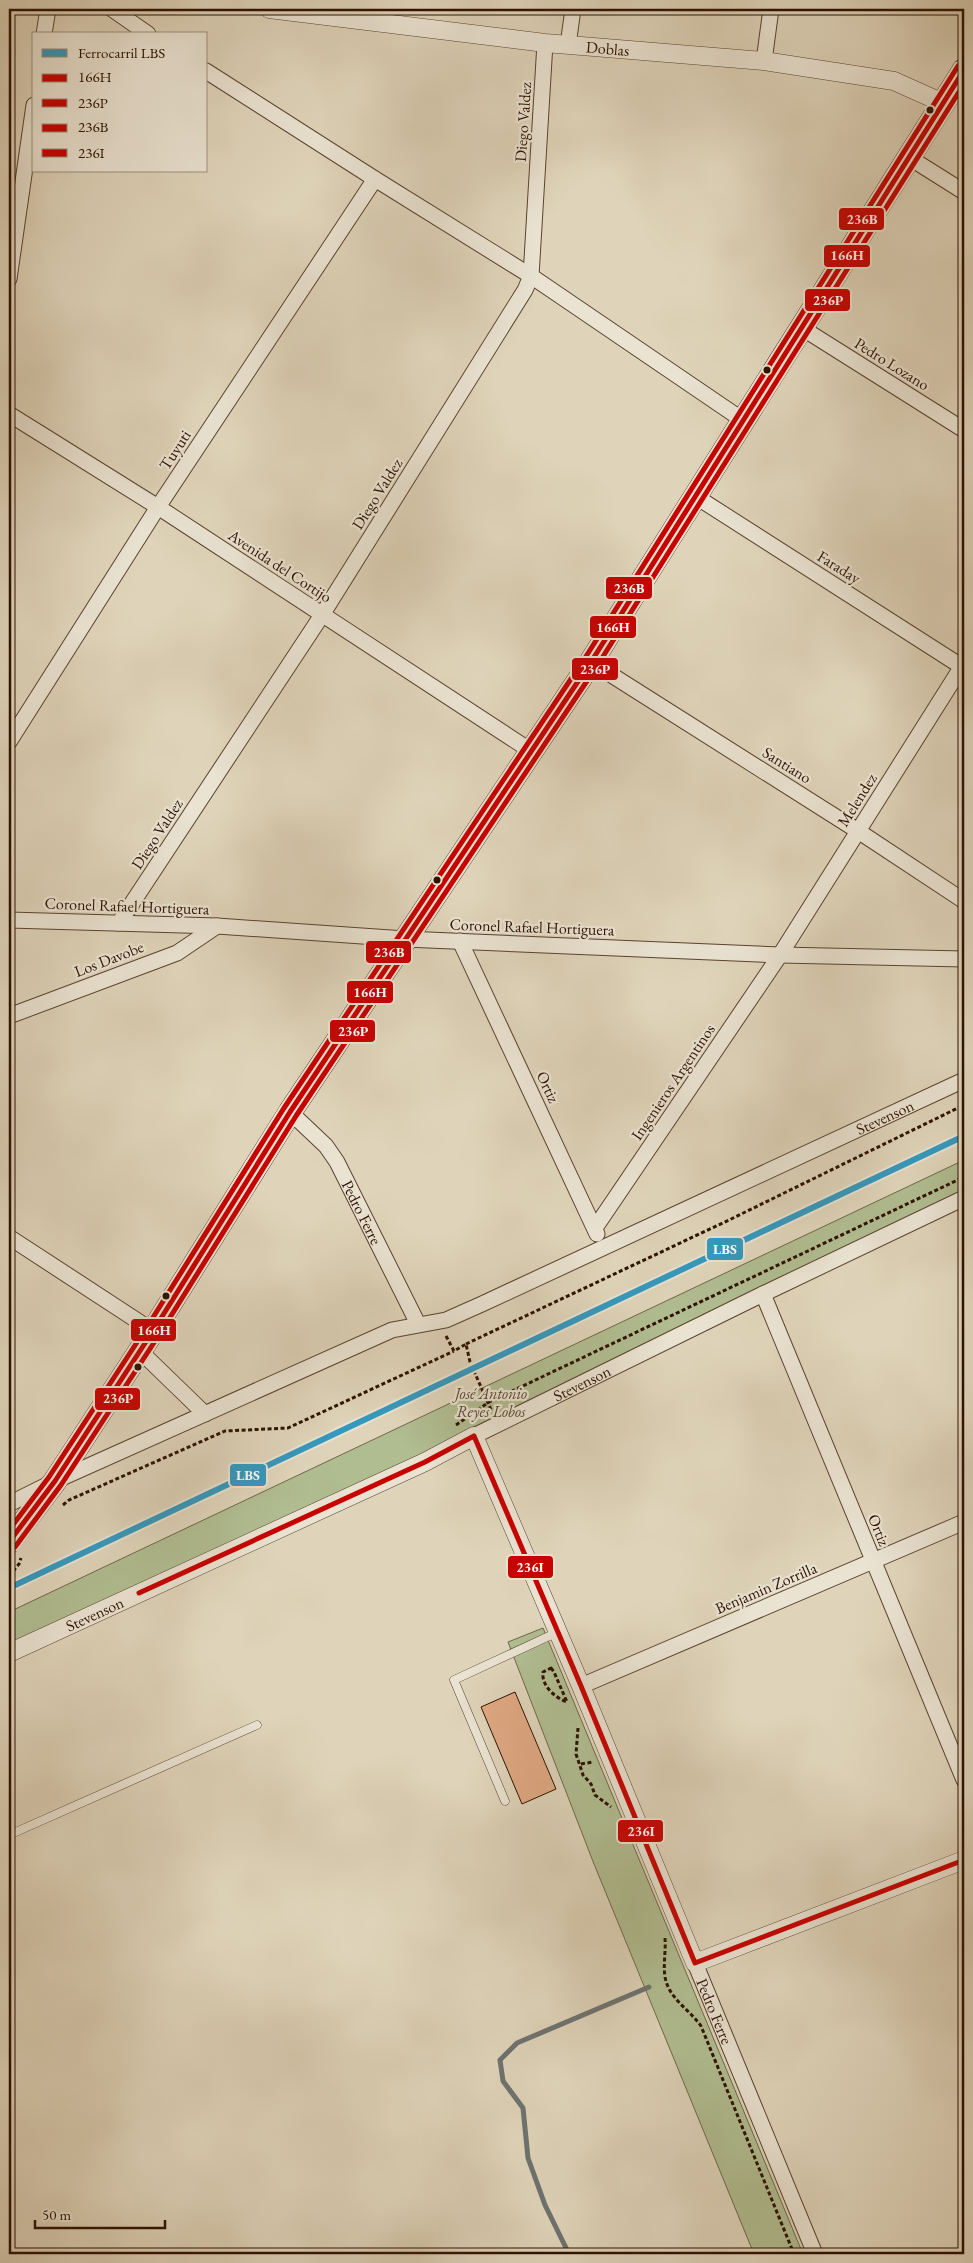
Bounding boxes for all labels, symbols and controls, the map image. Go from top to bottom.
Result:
legend [32,32,208,172]
street label: Doblas [585,36,630,60]
text: Ferrocarril LBS [78,43,165,62]
text: 166H [78,67,112,86]
street label: Diego Valdez [510,81,536,163]
text: 236P [78,93,108,112]
unlabelled marker [925,105,935,115]
text: 236B [78,117,109,136]
text: 236I [78,143,105,162]
line badge: 236B [838,207,885,231]
text: 236B [847,210,878,228]
line badge: 166H [823,244,871,268]
text: 166H [830,246,864,264]
line badge: 236P [804,288,851,312]
text: 236P [813,291,844,309]
street label: Pedro Lozano [851,333,933,395]
unlabelled marker [762,365,772,375]
street label: Tuyuti [154,426,196,474]
street label: Diego Valdez [347,454,407,534]
street label: Avenida del Cortijo [223,524,336,607]
street label: Faraday [813,546,865,589]
line badge: 236B [605,576,653,600]
text: 236B [614,579,645,597]
line badge: 166H [589,615,637,639]
text: 166H [596,618,630,636]
line badge: 236P [571,657,619,681]
text: 236P [580,660,611,678]
street label: Santiano [759,742,816,788]
street label: Melendez [832,769,882,831]
street label: Diego Valdez [126,795,188,873]
unlabelled marker [432,875,442,885]
street label: Coronel Rafael Hortiguera [44,893,210,919]
street label: Coronel Rafael Hortiguera [449,914,615,940]
street label: Los Davobe [71,936,147,982]
line badge: 236B [365,940,412,964]
text: 236B [374,943,405,961]
line badge: 166H [346,980,394,1004]
text: 166H [353,983,387,1001]
line badge: 236P [329,1019,376,1043]
street label: Ingenieros Argentinos [626,1020,720,1144]
text: 236P [338,1022,369,1040]
street label: Ortiz [532,1068,564,1106]
street label: Stevenson [852,1094,917,1139]
street label: Pedro Ferre [337,1176,387,1248]
line badge: LBS [706,1237,744,1261]
text: LBS [713,1240,737,1258]
unlabelled marker [161,1291,171,1301]
line badge: 166H [130,1318,177,1342]
text: 166H [137,1321,171,1339]
street label: Stevenson [549,1360,614,1406]
unlabelled marker [133,1362,143,1372]
park label: José Antonio Reyes Lobos [452,1383,527,1422]
line badge: 236P [94,1387,141,1411]
text: 236P [103,1389,134,1407]
line badge: LBS [229,1463,267,1487]
text: LBS [236,1466,260,1484]
street label: Ortiz [863,1511,895,1549]
line badge: 236I [507,1555,554,1579]
street label: Benjamin Zorrilla [712,1557,821,1619]
text: 236I [516,1558,544,1576]
street label: Stevenson [62,1591,127,1636]
line badge: 236I [617,1819,664,1843]
text: 236I [627,1822,655,1840]
street label: Pedro Ferre [692,1975,738,2047]
scale bar [35,2198,165,2230]
text: 50 m [42,2205,71,2224]

